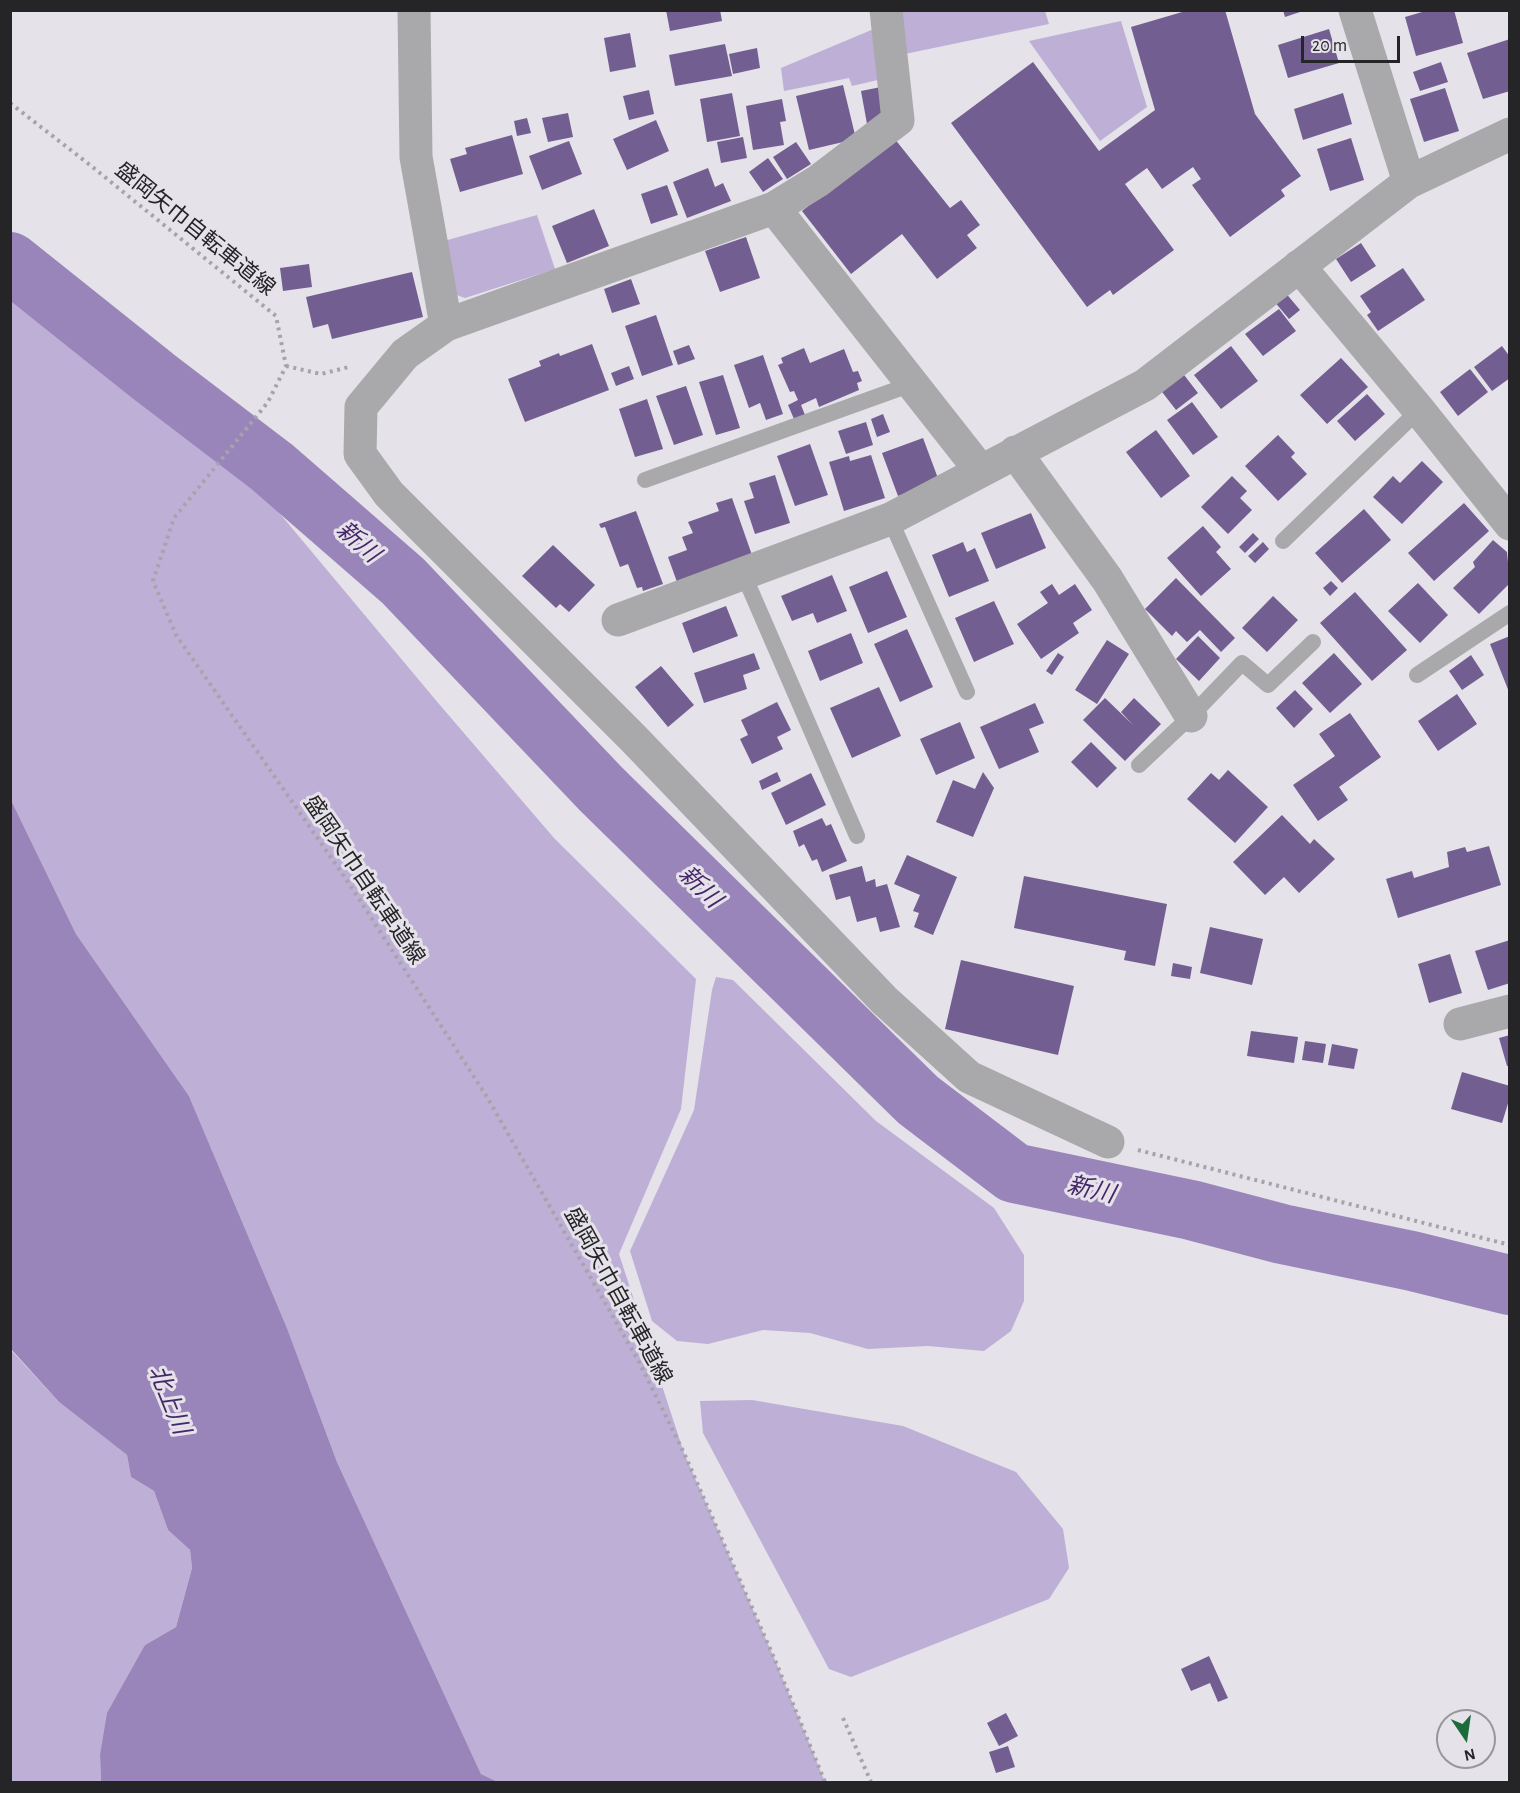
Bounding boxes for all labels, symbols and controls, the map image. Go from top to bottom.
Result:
scale bar [1304,24,1403,62]
text: 20 m [1312,37,1347,55]
street label: 盛岡矢巾自転車道線 [110,156,280,302]
water label: 新川 [330,515,386,569]
street label: 盛岡矢巾自転車道線 [298,791,430,969]
water label: 新川 [673,860,727,914]
water label: 新川 [1064,1171,1118,1209]
street label: 盛岡矢巾自転車道線 [558,1203,678,1389]
water label: 北上川 [142,1361,196,1439]
north arrow [1436,1709,1496,1769]
text: N [1462,1746,1477,1764]

